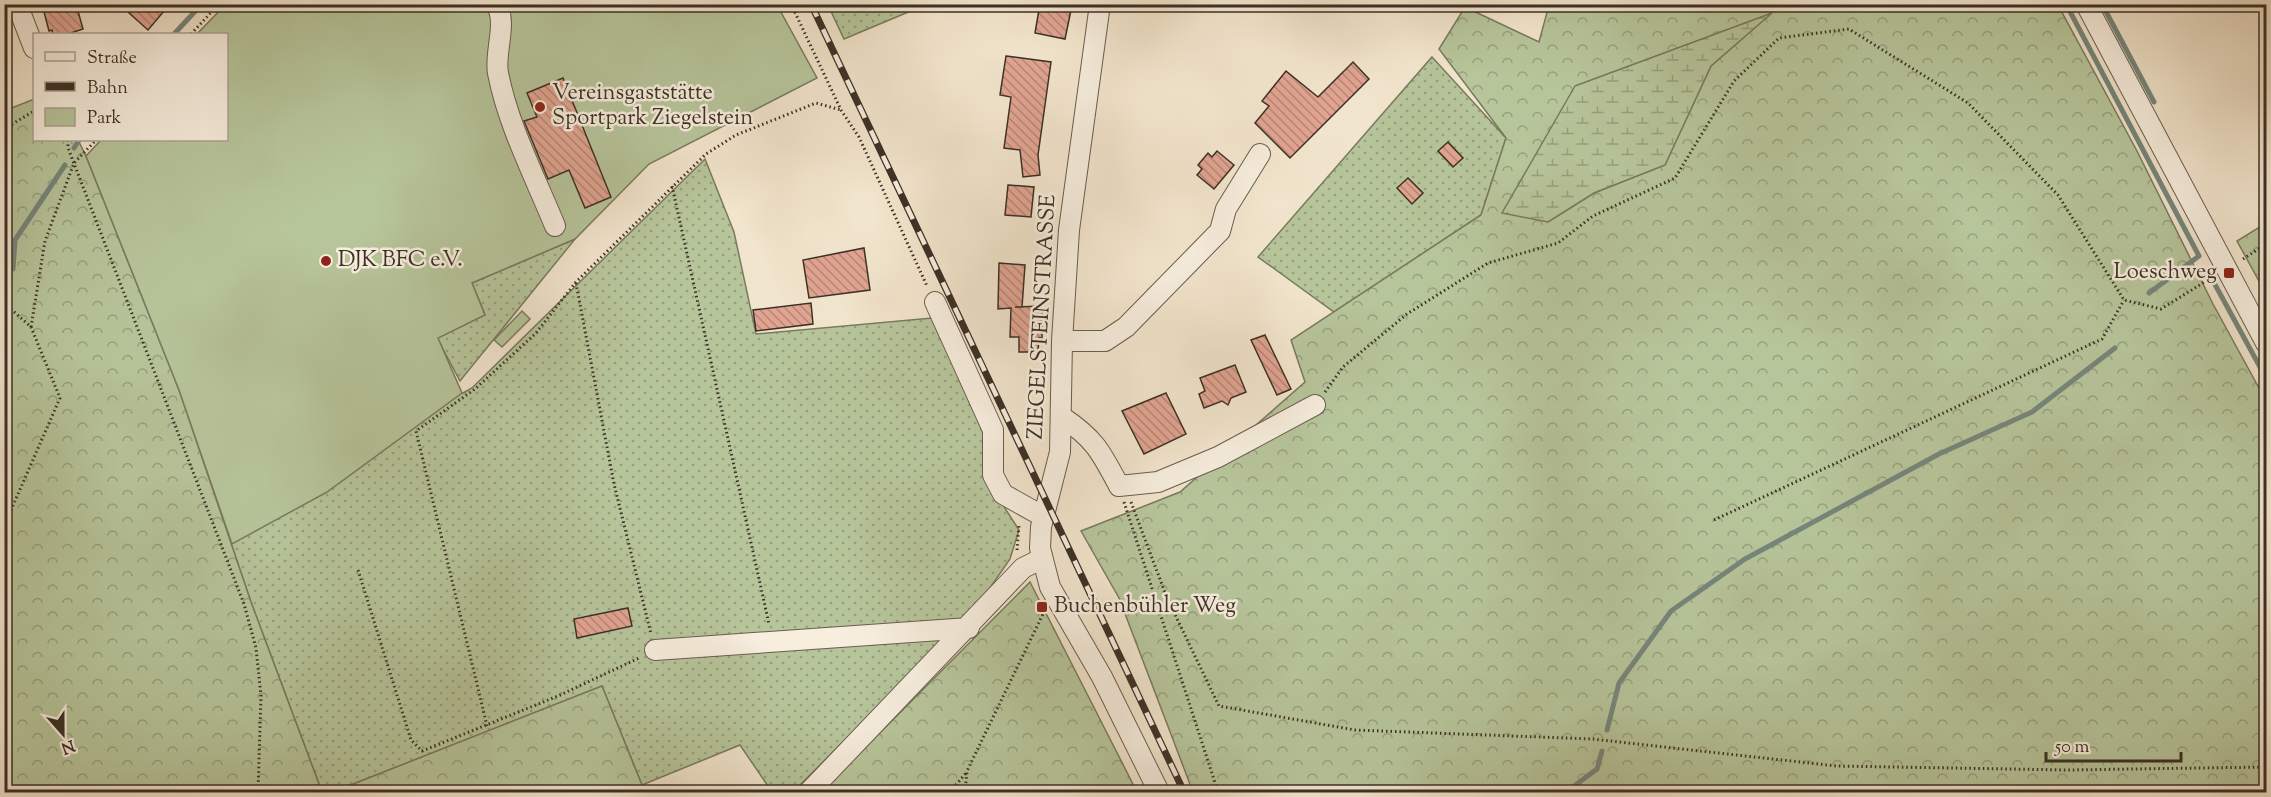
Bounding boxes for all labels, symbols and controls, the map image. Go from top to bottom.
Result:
legend [33,33,228,141]
text: Straße [87,46,137,72]
text: Bahn [87,76,128,102]
place label: Vereinsgaststätte Sportpark Ziegelstein [552,78,753,135]
marker: Vereinsgaststätte Sportpark Ziegelstein [533,100,547,114]
text: Park [87,106,122,132]
street label: ZIEGELSTEINSTRASSE [1021,194,1065,440]
place label: DJK BFC e.V. [338,245,463,277]
marker: DJK BFC e.V. [319,254,333,268]
place label: Loeschweg [2113,257,2217,289]
marker: Loeschweg [2222,266,2236,280]
place label: Buchenbühler Weg [1054,591,1236,623]
marker: Buchenbühler Weg [1035,600,1049,614]
north arrow [33,704,93,764]
scale bar [2046,725,2181,763]
text: N [57,733,78,759]
text: 50 m [2054,735,2090,761]

